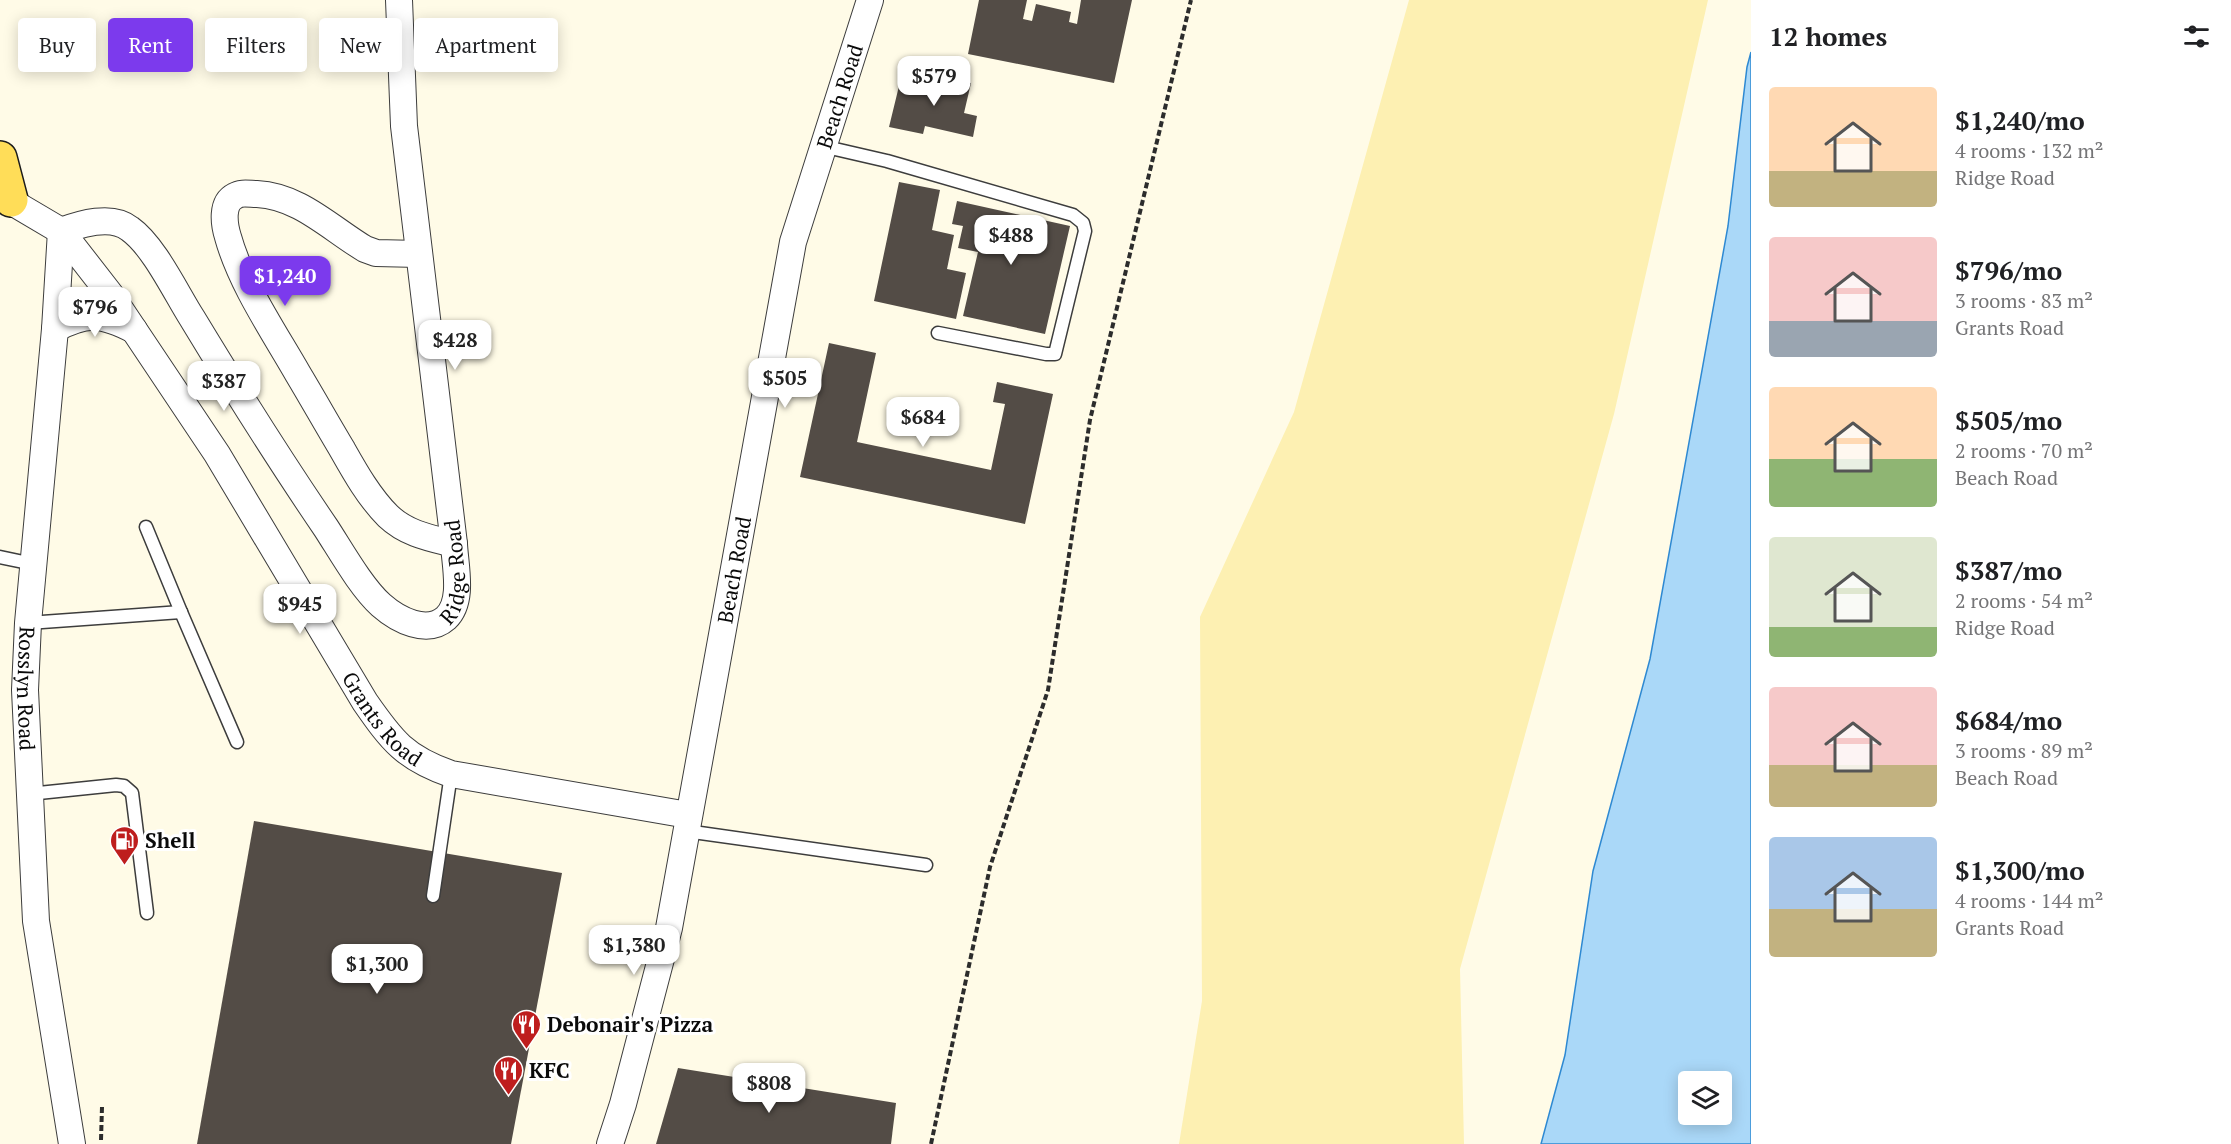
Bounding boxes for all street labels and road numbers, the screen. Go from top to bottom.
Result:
street label: Beach Road [810,40,869,152]
street label: Beach Road [710,514,757,626]
street label: Ridge Road [433,518,471,630]
street label: Rosslyn Road [11,626,42,752]
street label: Grants Road [336,666,428,773]

